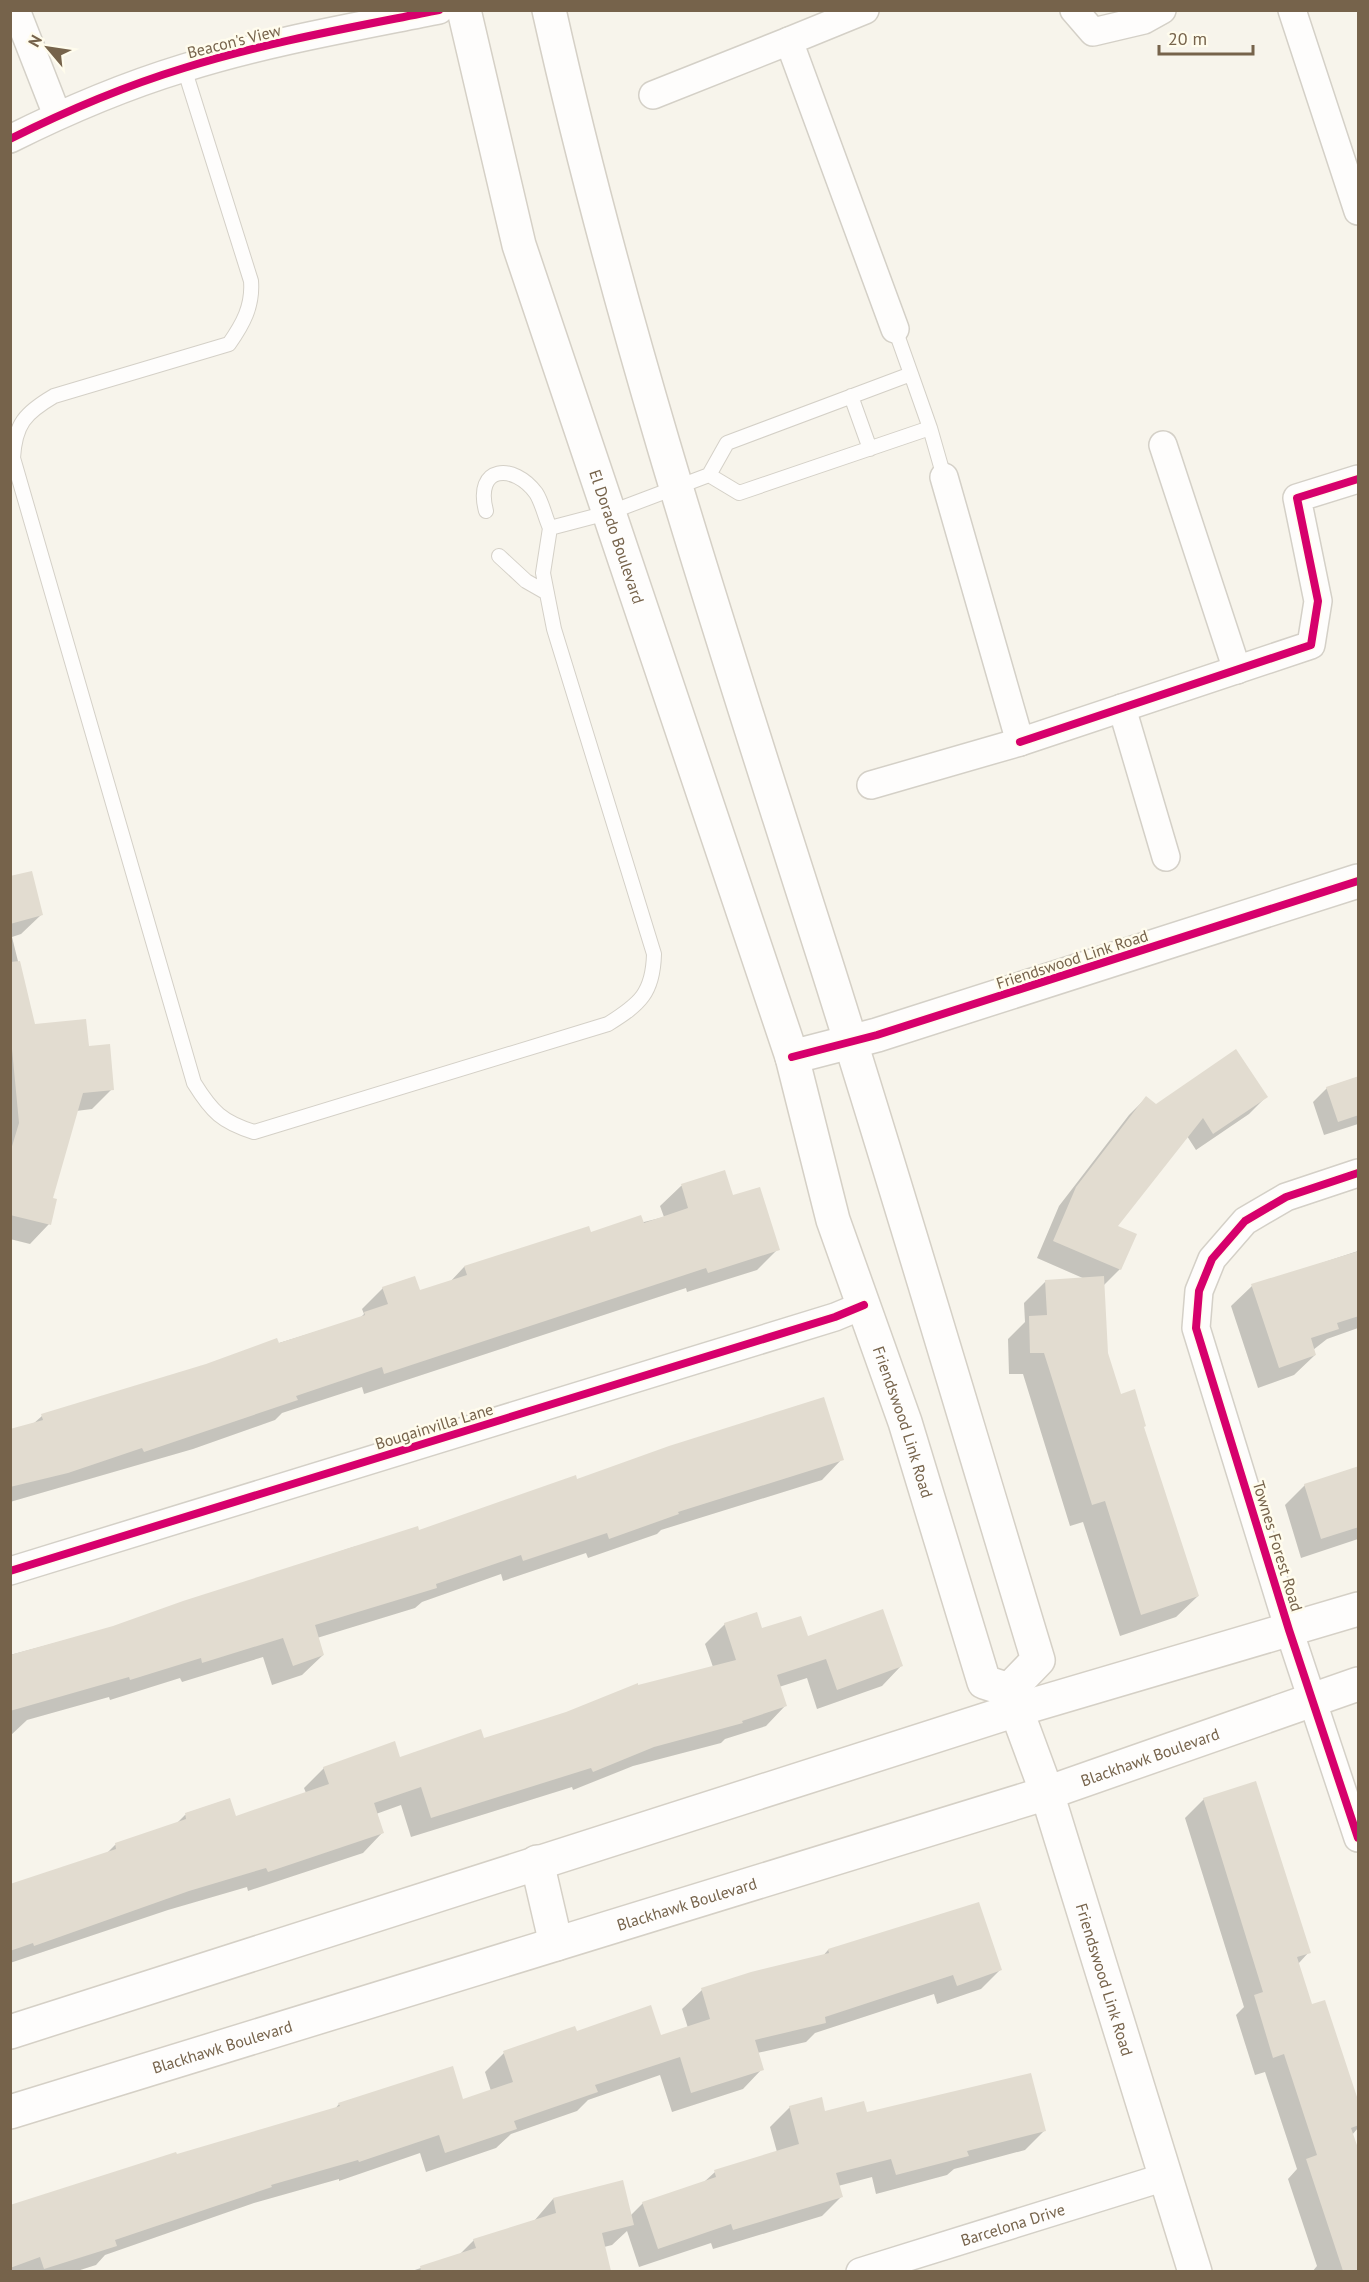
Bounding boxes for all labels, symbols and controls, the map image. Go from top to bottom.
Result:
north arrow [18,18,78,78]
scale bar [1159,18,1254,56]
street label: Beacon's View [185,20,283,62]
text: 20 m [1168,27,1207,50]
text: N [24,31,46,50]
street label: El Dorado Boulevard [585,467,649,606]
street label: Friendswood Link Road [994,925,1150,993]
street label: Friendswood Link Road [869,1343,937,1500]
street label: Bougainvilla Lane [373,1399,495,1453]
street label: Townes Forest Road [1249,1478,1307,1614]
street label: Blackhawk Boulevard [1078,1723,1222,1790]
street label: Blackhawk Boulevard [614,1873,759,1935]
street label: Friendswood Link Road [1072,1901,1138,2058]
street label: Blackhawk Boulevard [150,2016,295,2078]
street label: Barcelona Drive [958,2199,1067,2250]

